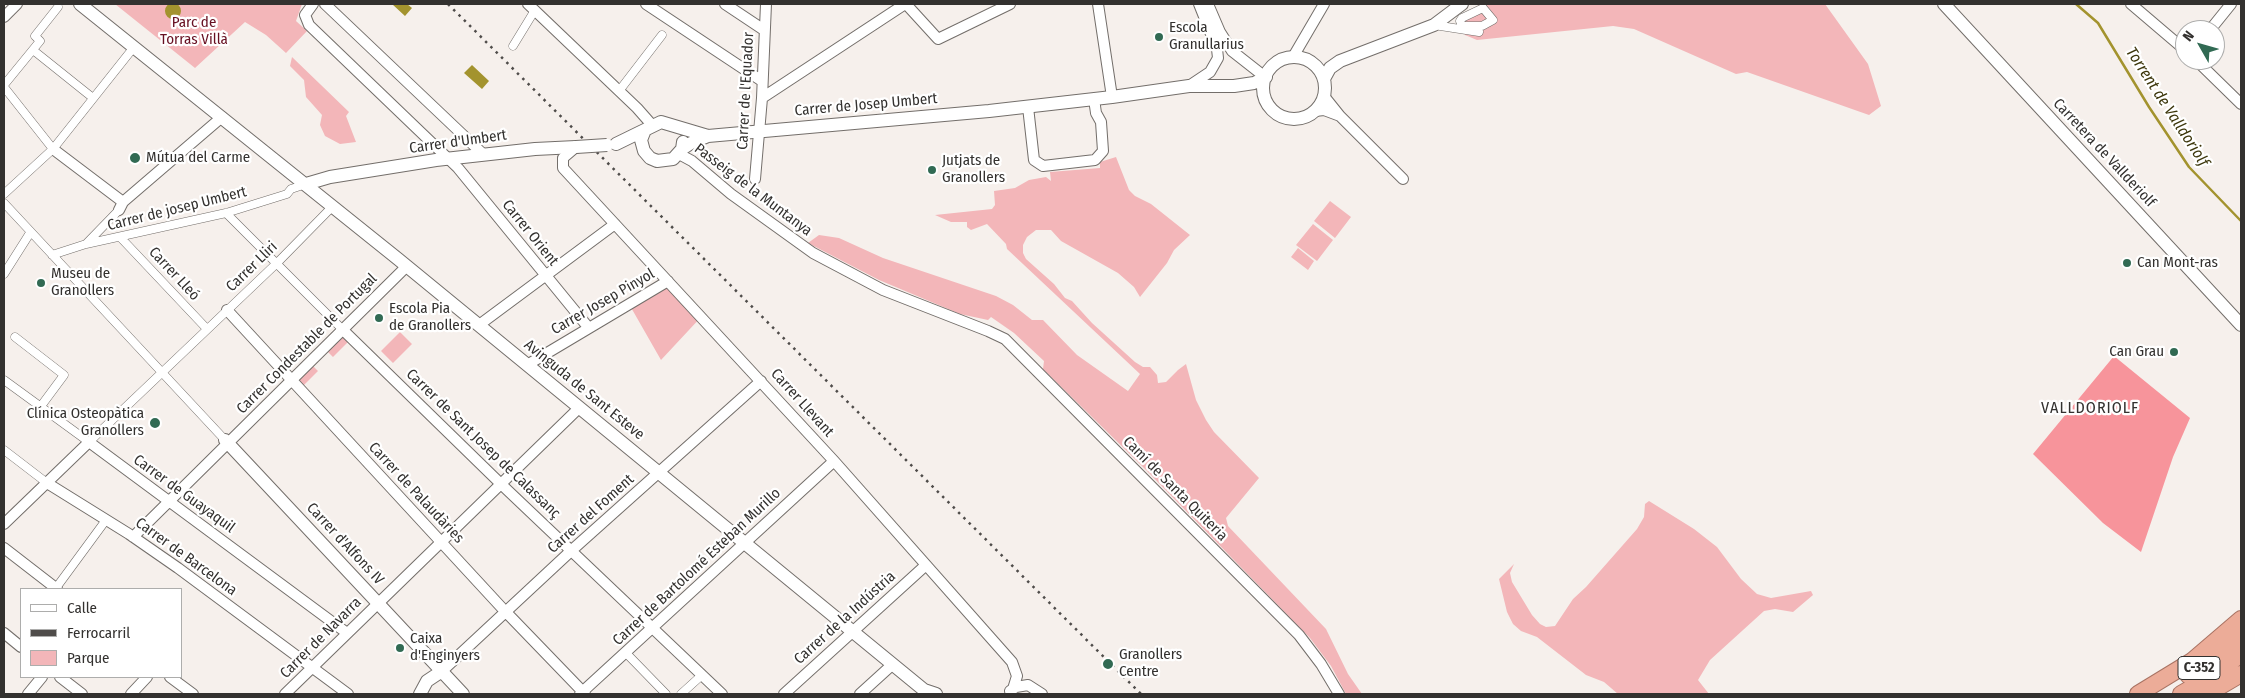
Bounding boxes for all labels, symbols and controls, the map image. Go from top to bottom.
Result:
park label: Parc de Torras Villà [160,14,228,49]
place label: Escola Granullarius [1169,19,1244,54]
north arrow [2175,20,2225,70]
text: N [2179,28,2198,45]
marker: Escola Granullarius [1153,31,1165,43]
street label: Carrer de l'Equador [734,32,758,150]
water label: Torrent de Valldoriolf [2121,44,2213,170]
street label: Carrer de Josep Umbert [794,90,938,120]
street label: Carretera de Vallderiolf [2049,95,2159,211]
street label: Carrer d'Umbert [408,126,508,158]
street label: Passeig de la Muntanya [691,140,815,240]
place label: Mútua del Carme [146,149,250,167]
marker: Mútua del Carme [128,151,142,165]
place label: Jutjats de Granollers [942,152,1005,187]
marker: Jutjats de Granollers [926,164,938,176]
street label: Carrer de josep Umbert [105,183,249,235]
street label: Carrer Orient [498,196,562,270]
street label: Carrer Lliri [223,238,281,296]
street label: Carrer Lleó [145,243,203,305]
place label: Can Mont-ras [2137,254,2218,272]
marker: Can Mont-ras [2121,257,2133,269]
place label: Museu de Granollers [51,265,114,300]
street label: Carrer Josep Pinyol [548,265,658,339]
street label: Carrer Condestable de Portugal [233,270,381,418]
marker: Museu de Granollers [35,277,47,289]
place label: Escola Pia de Granollers [389,300,471,335]
marker: Escola Pia de Granollers [373,312,385,324]
street label: Avinguda de Sant Esteve [520,336,648,444]
place label: Can Grau [2109,343,2164,361]
marker: Can Grau [2168,346,2180,358]
street label: Carrer de Sant Josep de Calassanç [402,365,564,523]
street label: Carrer Llevant [767,365,837,441]
district label: VALLDORIOLF [2040,399,2140,419]
place label: Clínica Osteopàtica Granollers [27,405,144,440]
marker: Clínica Osteopàtica Granollers [148,416,162,430]
street label: Camí de Santa Quiteria [1119,433,1231,545]
street label: Carrer de Palaudàries [365,439,467,547]
street label: Carrer de Guayaquil [130,451,238,537]
street label: Carrer del Foment [544,471,638,557]
street label: Carrer de Bartolomé Esteban Murillo [609,484,785,650]
street label: Carrer d'Alfons IV [303,499,387,589]
street label: Carrer de Barcelona [132,514,240,600]
street label: Carrer de la Indústria [791,568,899,668]
legend [20,588,182,678]
street label: Carrer de Navarra [277,594,365,682]
text: Calle [67,599,97,617]
text: Ferrocarril [67,624,130,642]
place label: Caixa d'Enginyers [410,630,480,665]
marker: Caixa d'Enginyers [394,642,406,654]
place label: Granollers Centre [1119,646,1182,681]
text: Parque [67,649,110,667]
road number: C-352 [2178,656,2220,680]
marker: Granollers Centre [1101,657,1115,671]

